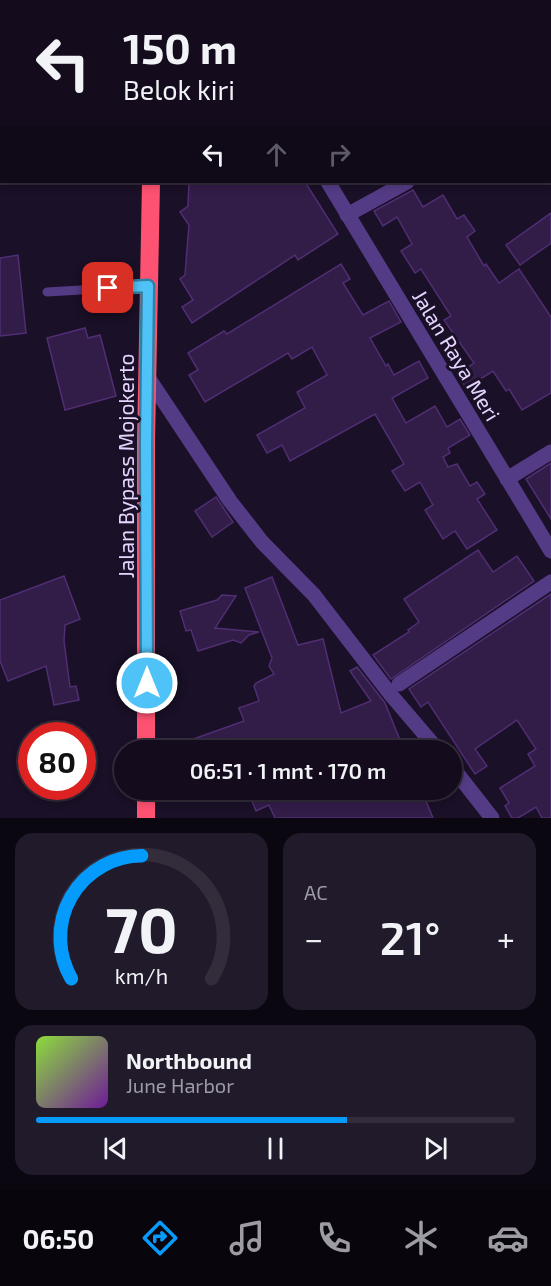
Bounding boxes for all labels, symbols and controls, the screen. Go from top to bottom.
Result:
text: 150 m [123,22,237,72]
icon: left [24,24,102,102]
text: Belok kiri [123,73,235,105]
icon: left [197,138,230,171]
icon: ahead [260,138,293,171]
icon: right [323,138,356,171]
pin [82,262,133,313]
icon: arrive [91,271,124,304]
street label: Jalan Raya Meri [408,285,506,425]
street label: Jalan Bypass Mojokerto [113,354,139,578]
position arrow [115,651,179,715]
speed limit sign: 80 [18,722,96,800]
text: 06:51 · 1 mnt · 170 m [190,757,386,783]
text: AC [304,880,328,904]
text: 70 [105,891,178,966]
text: 21° [380,910,440,964]
text: − [304,918,323,958]
text: + [497,918,515,958]
text: km/h [115,963,168,988]
text: Northbound [126,1047,252,1073]
text: June Harbor [126,1073,234,1097]
icon: previous [99,1132,132,1165]
icon: pause [259,1132,292,1165]
icon: next [419,1132,452,1165]
icon: directions [139,1217,181,1259]
icon: music [226,1217,268,1259]
icon: phone [313,1217,355,1259]
icon: climate [400,1217,442,1259]
icon: car [487,1217,529,1259]
text: 06:50 [22,1222,94,1254]

